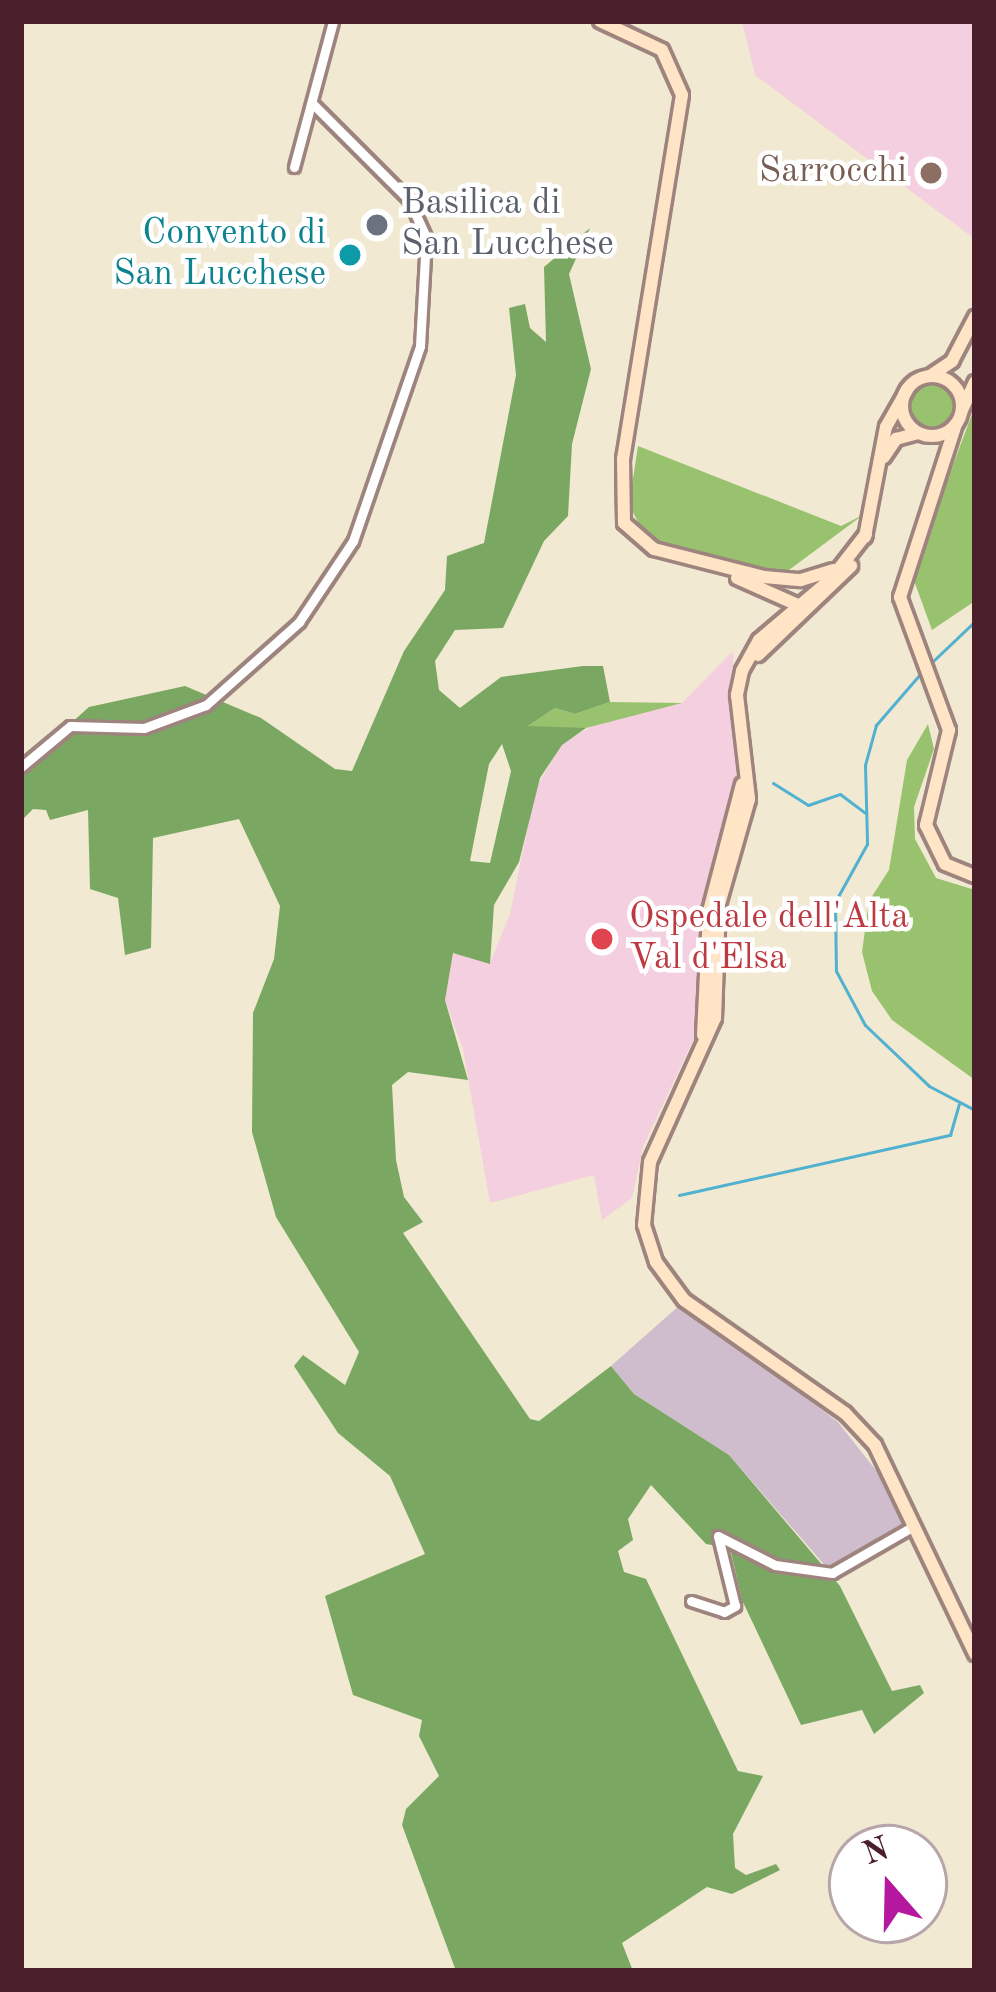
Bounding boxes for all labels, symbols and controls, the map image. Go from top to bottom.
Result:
place label: Sarrocchi [759,151,907,195]
marker: Sarrocchi [918,160,944,186]
place label: Basilica di San Lucchese [401,182,614,267]
place label: Convento di San Lucchese [113,212,326,297]
marker: Basilica di San Lucchese [364,212,390,238]
marker: Convento di San Lucchese [337,242,363,268]
place label: Ospedale dell'Alta Val d'Elsa [629,896,909,981]
marker: Ospedale dell'Alta Val d'Elsa [586,923,618,955]
north arrow [828,1824,948,1944]
text: N [859,1833,894,1872]

